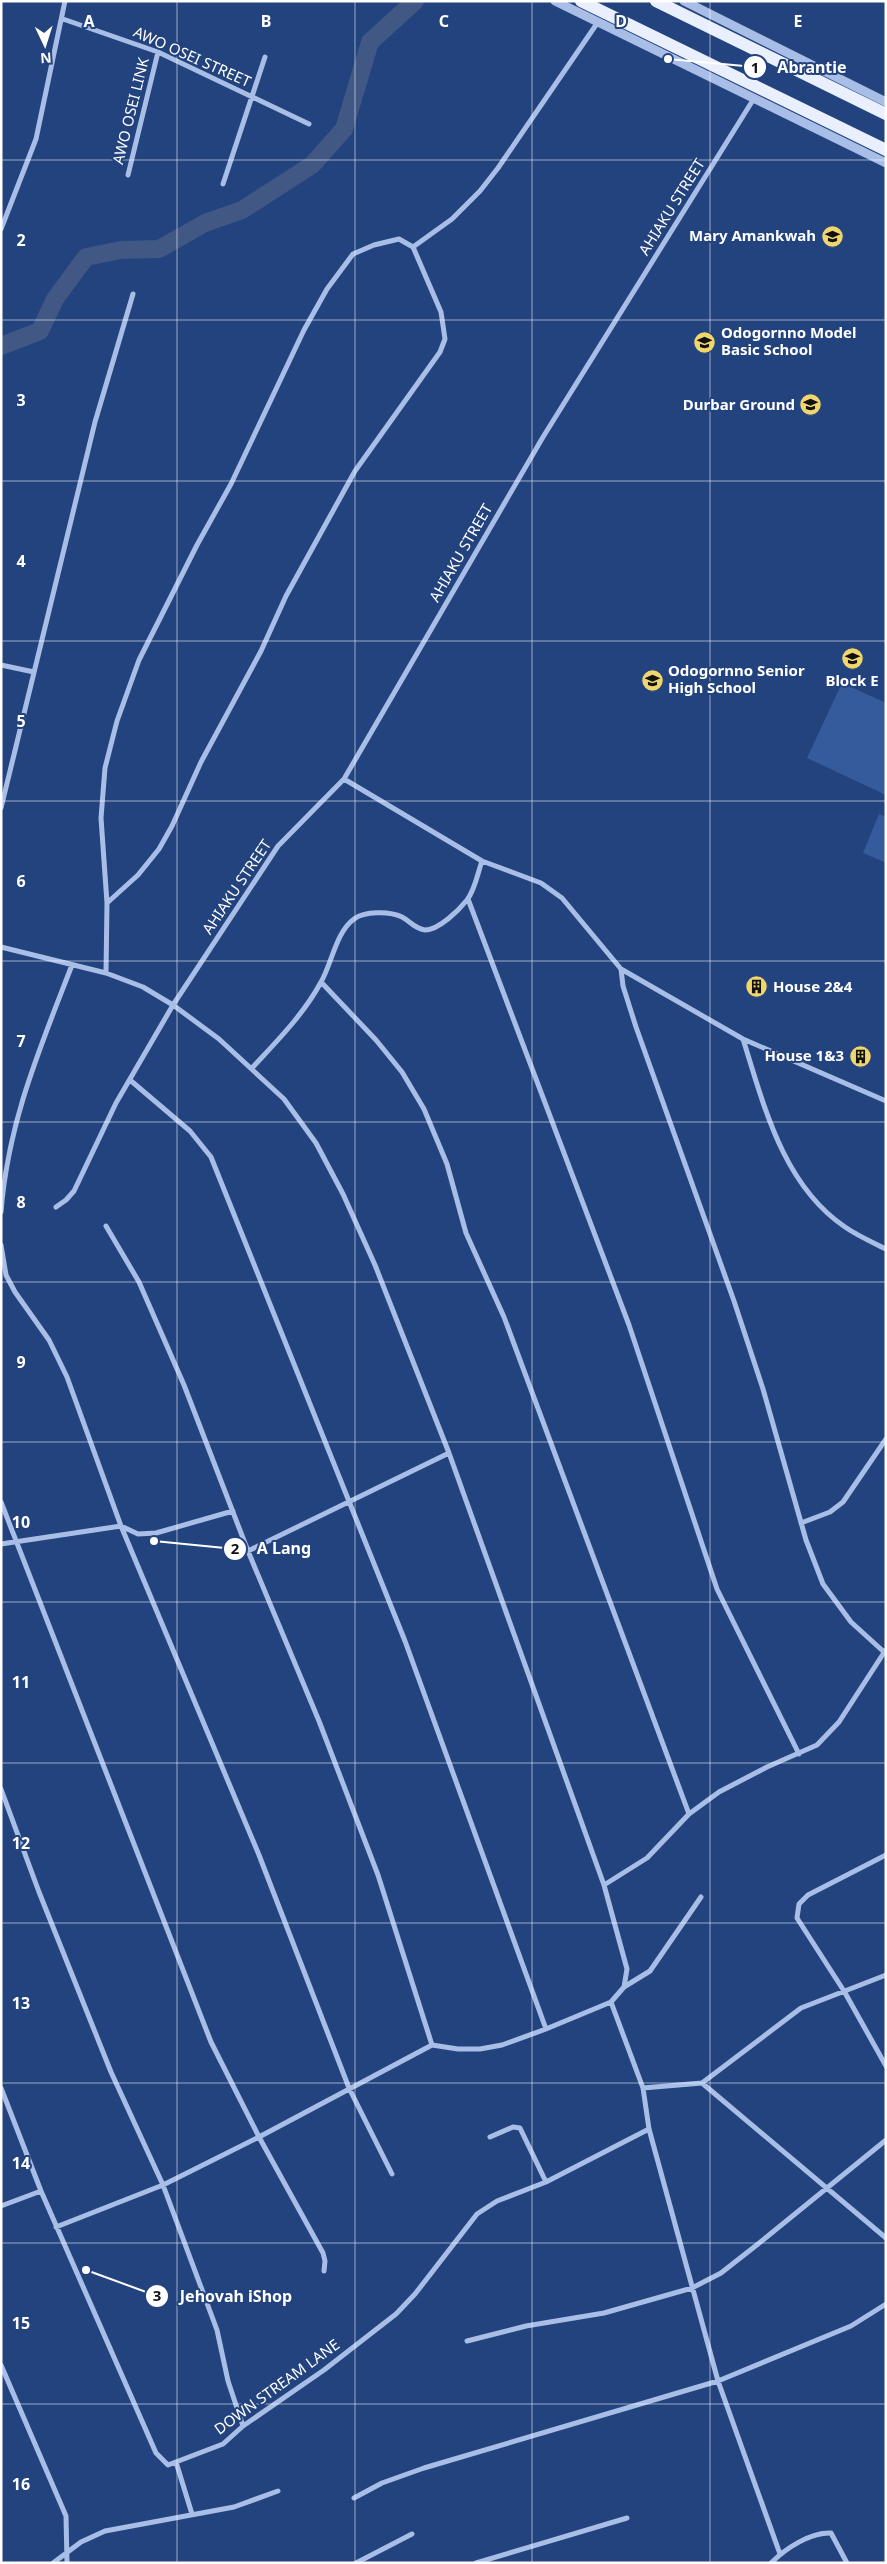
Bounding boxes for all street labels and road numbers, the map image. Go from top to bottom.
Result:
street label: AWO OSEI STREET [131,21,255,91]
street label: AWO OSEI LINK [107,55,153,166]
street label: AHIAKU STREET [633,154,709,259]
street label: AHIAKU STREET [424,499,497,605]
street label: AHIAKU STREET [197,835,276,938]
street label: DOWN STREAM LANE [210,2334,343,2438]

